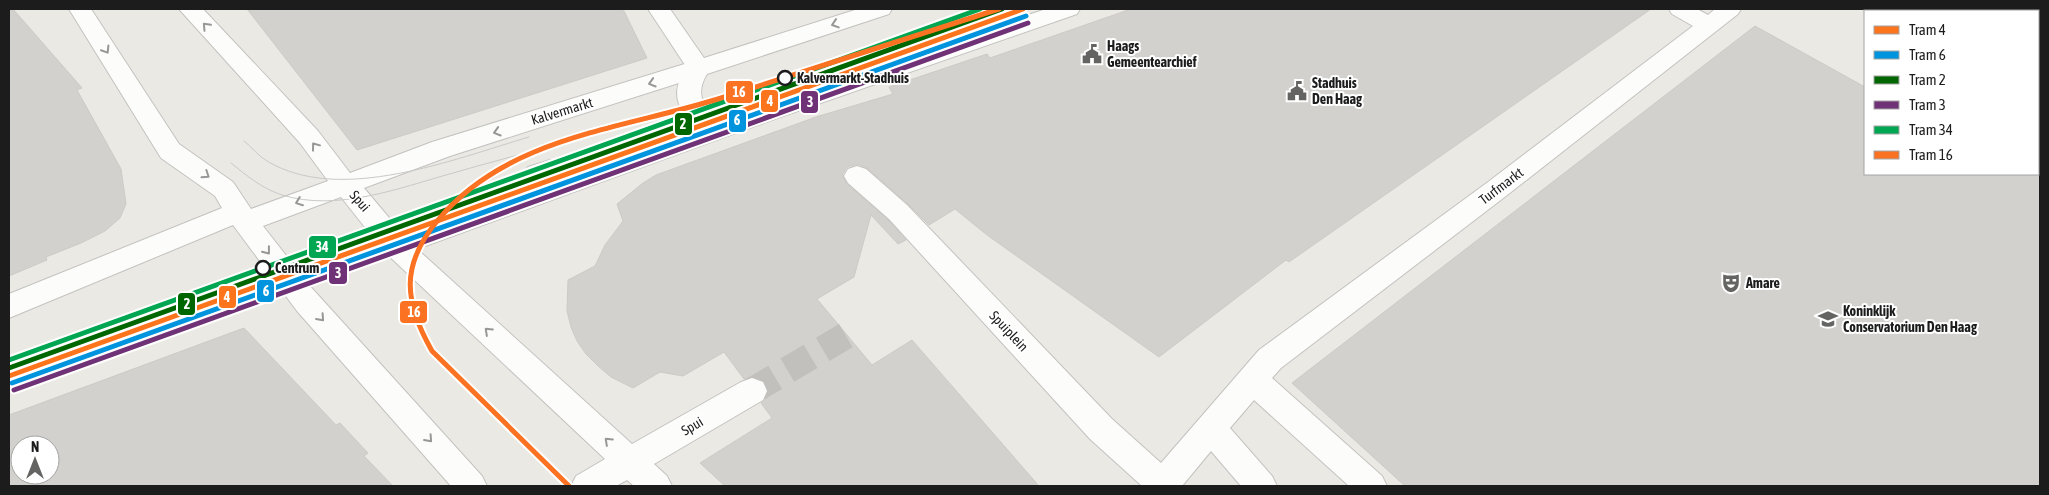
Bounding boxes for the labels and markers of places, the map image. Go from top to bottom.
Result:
place label: Haags Gemeentearchief [1107,38,1197,70]
public building icon: Haags Gemeentearchief [1081,43,1103,65]
marker: Kalvermarkt-Stadhuis [777,70,793,86]
place label: Kalvermarkt-Stadhuis [797,70,909,86]
place label: Stadhuis Den Haag [1312,75,1363,107]
public building icon: Stadhuis Den Haag [1286,80,1308,102]
marker: Centrum [255,260,271,276]
place label: Centrum [275,260,319,276]
theatre icon: Amare [1720,272,1742,294]
place label: Amare [1745,275,1780,291]
place label: Koninklijk Conservatorium Den Haag [1843,303,1978,335]
school or university icon: Koninklijk Conservatorium Den Haag [1817,308,1839,330]

